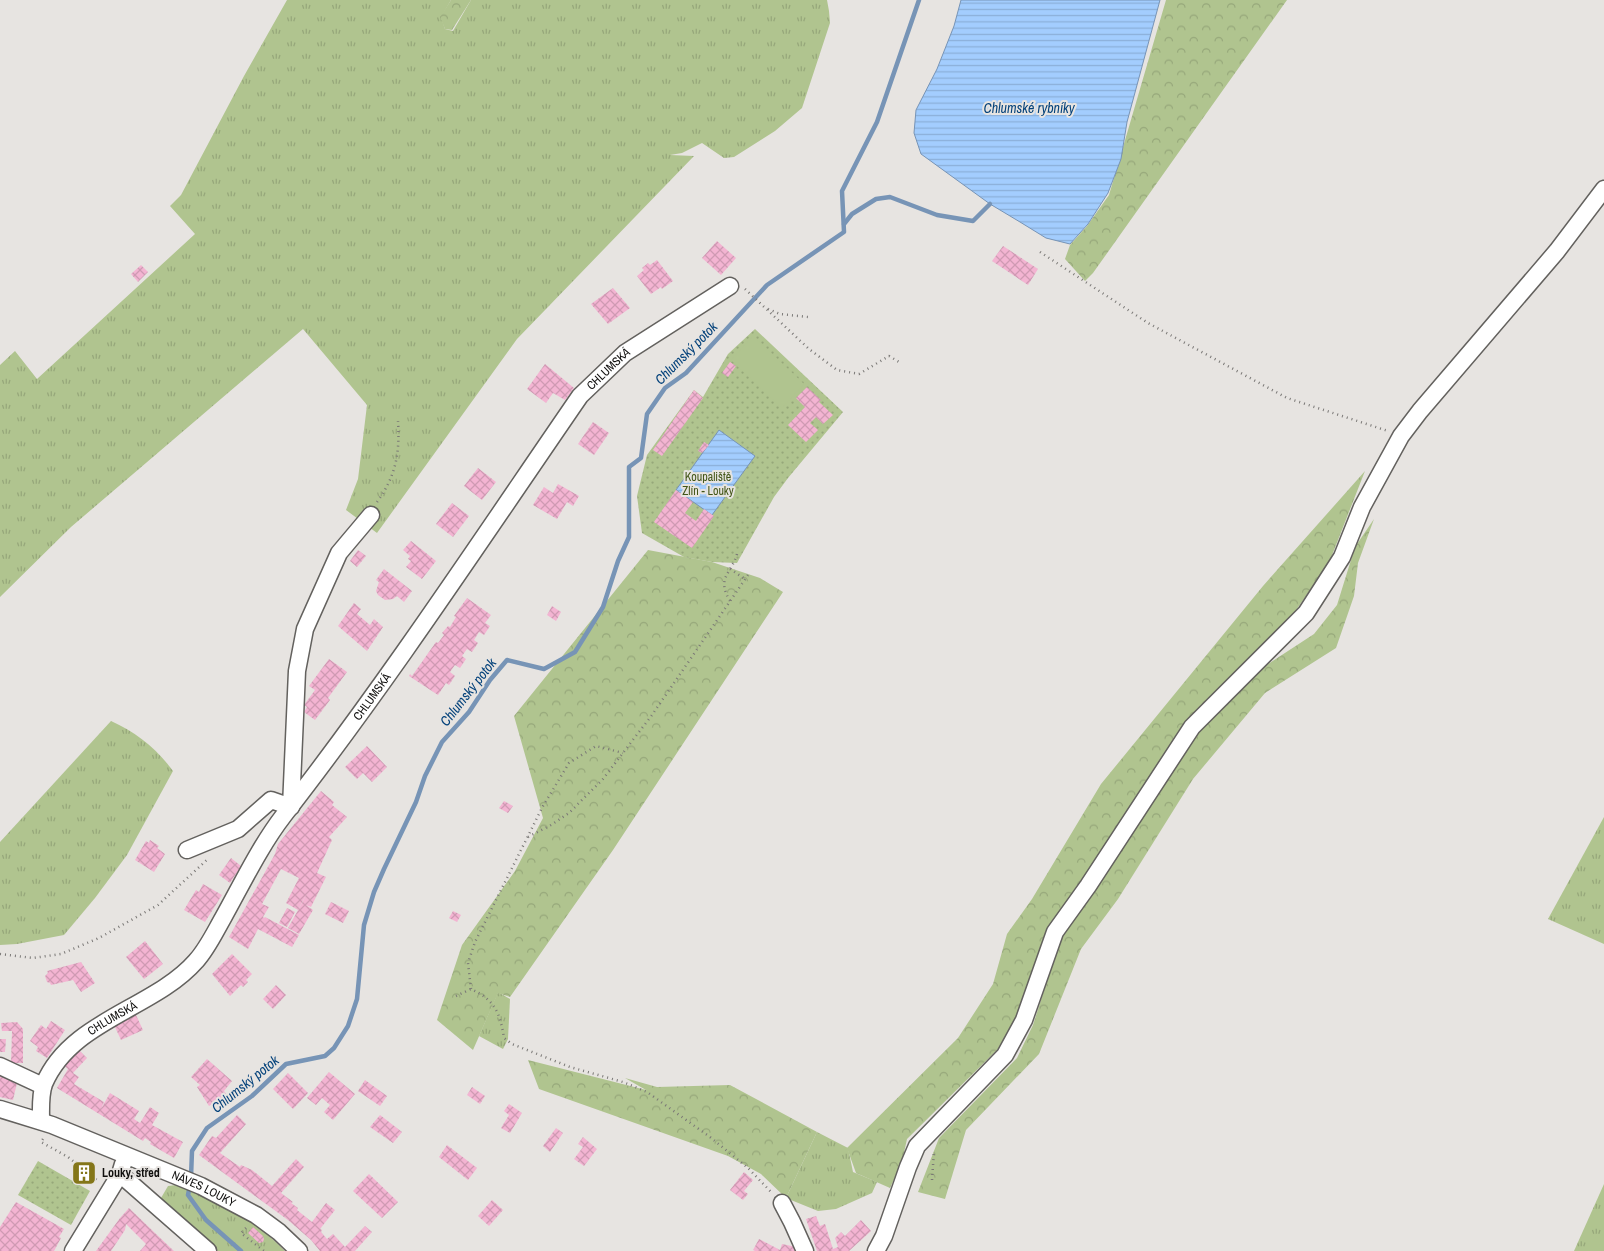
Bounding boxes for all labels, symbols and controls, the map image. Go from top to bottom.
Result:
water label: Chlumské rybníky [983,99,1076,117]
water label: Chlumský potok [651,317,722,388]
street label: CHLUMSKÁ [583,344,633,394]
park label: Koupaliště Zlín - Louky [682,469,734,499]
water label: Chlumský potok [436,653,501,730]
street label: CHLUMSKÁ [350,670,395,724]
street label: CHLUMSKÁ [84,997,140,1039]
water label: Chlumský potok [208,1051,283,1117]
building icon: Louky, střed [71,1160,97,1186]
place label: Louky, střed [102,1165,160,1181]
street label: NÁVES LOUKY [169,1167,239,1211]

